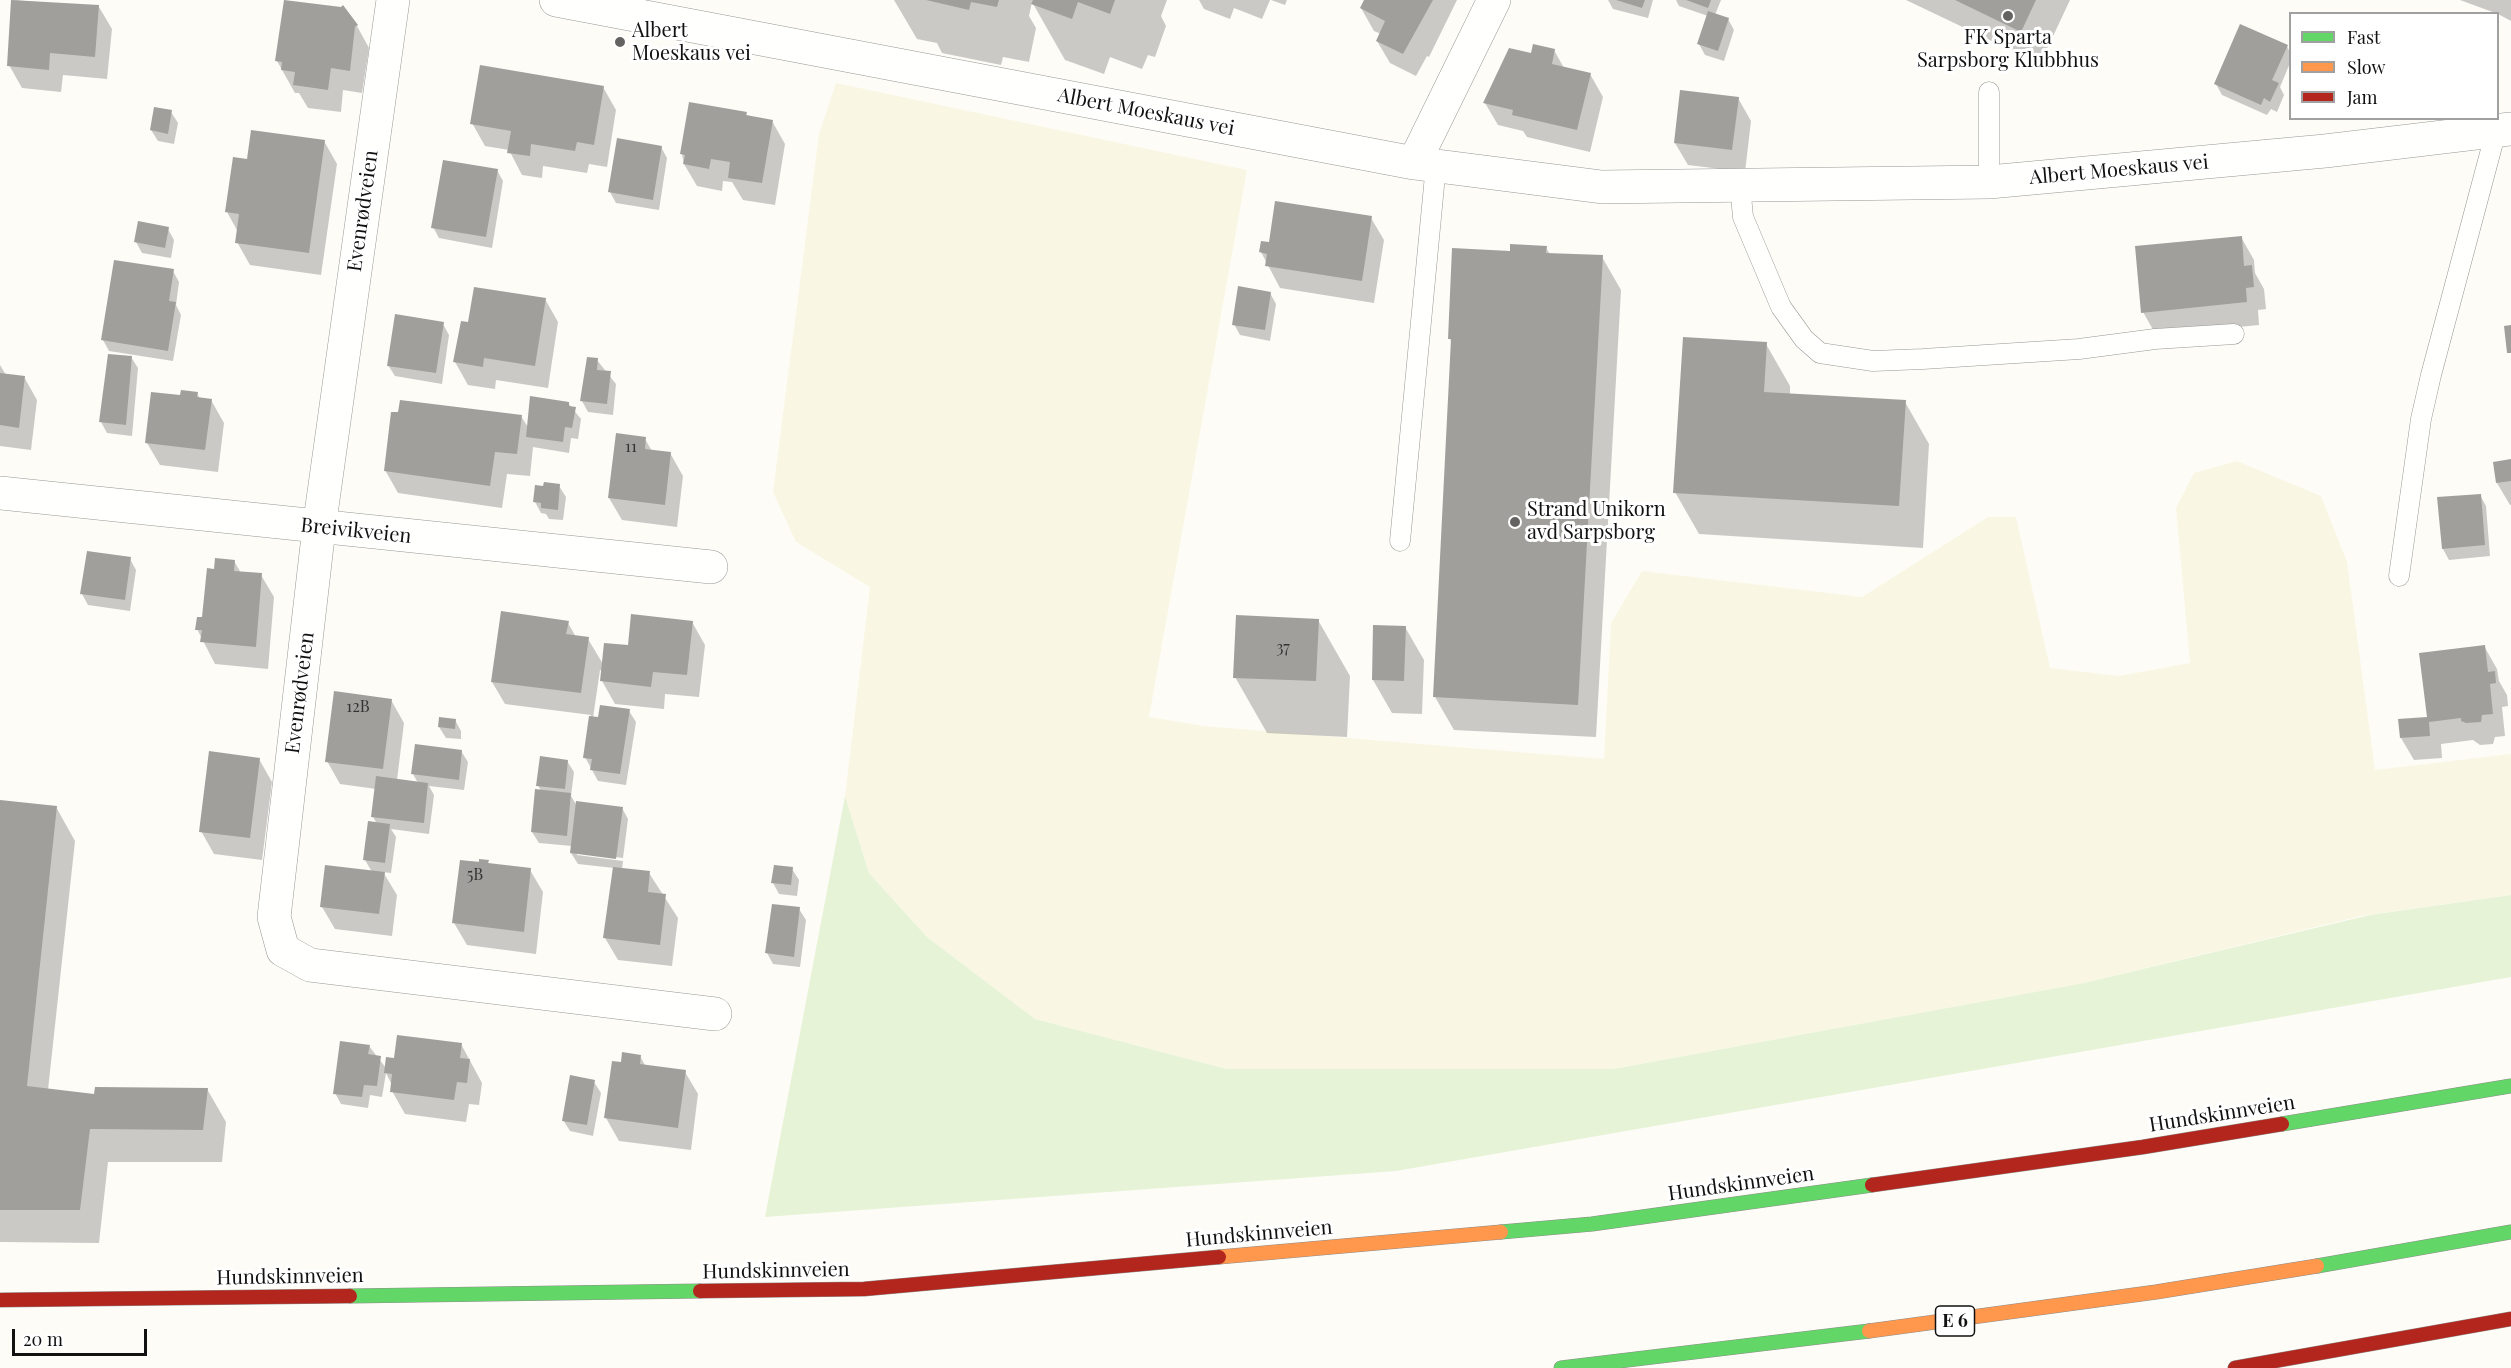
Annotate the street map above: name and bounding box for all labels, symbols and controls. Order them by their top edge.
marker: FK Sparta Sarpsborg Klubbhus [2001,9,2015,23]
legend [2289,12,2499,120]
place label: Albert Moeskaus vei [632,19,751,66]
text: Fast [2347,25,2380,49]
place label: FK Sparta Sarpsborg Klubbhus [1917,26,2099,73]
marker: Albert Moeskaus vei [613,35,627,49]
text: Slow [2347,55,2385,79]
street label: Albert Moeskaus vei [1056,83,1236,141]
text: Jam [2347,85,2377,109]
street label: Evenrødveien [343,149,383,273]
street label: Albert Moeskaus vei [2028,150,2210,190]
house number: 11 [625,437,637,457]
place label: Strand Unikorn avd Sarpsborg [1527,498,1666,545]
street label: Breivikveien [299,513,413,549]
marker: Strand Unikorn avd Sarpsborg [1508,515,1522,529]
street label: Evenrødveien [281,631,319,755]
house number: 37 [1276,638,1290,658]
house number: 12B [346,697,370,717]
house number: 5B [467,865,483,885]
street label: Hundskinnveien [2147,1091,2297,1137]
street label: Hundskinnveien [1666,1162,1816,1206]
street label: Hundskinnveien [1185,1216,1333,1252]
street label: Hundskinnveien [702,1258,850,1284]
street label: Hundskinnveien [216,1264,364,1290]
road number: E 6 [1936,1306,1974,1336]
scale bar [15,1317,150,1355]
text: 20 m [23,1327,63,1351]

